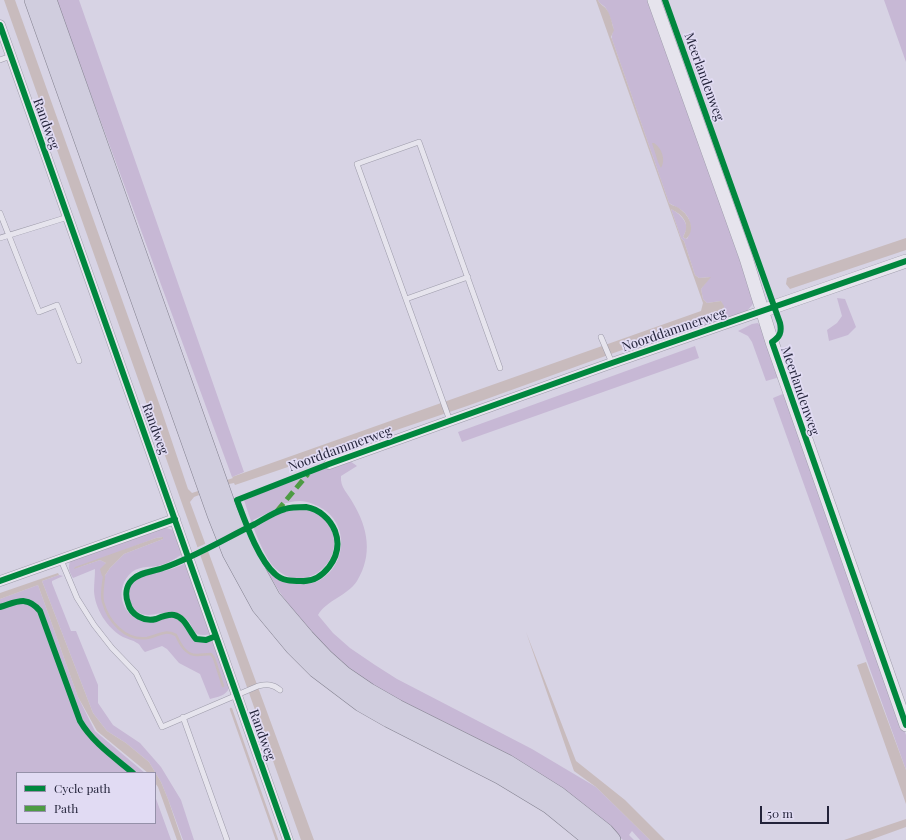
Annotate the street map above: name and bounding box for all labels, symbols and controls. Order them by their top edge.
street label: Meerlandenweg [681,31,727,123]
street label: Randweg [30,96,62,152]
street label: Noorddammerweg [620,305,728,355]
street label: Meerlandenweg [778,345,822,437]
street label: Randweg [139,401,171,457]
street label: Noorddammerweg [286,423,394,475]
street label: Randweg [246,707,278,763]
legend [16,772,156,824]
text: Cycle path [54,780,111,796]
scale bar [762,798,831,824]
text: Path [54,800,78,816]
text: 50 m [767,805,793,821]

